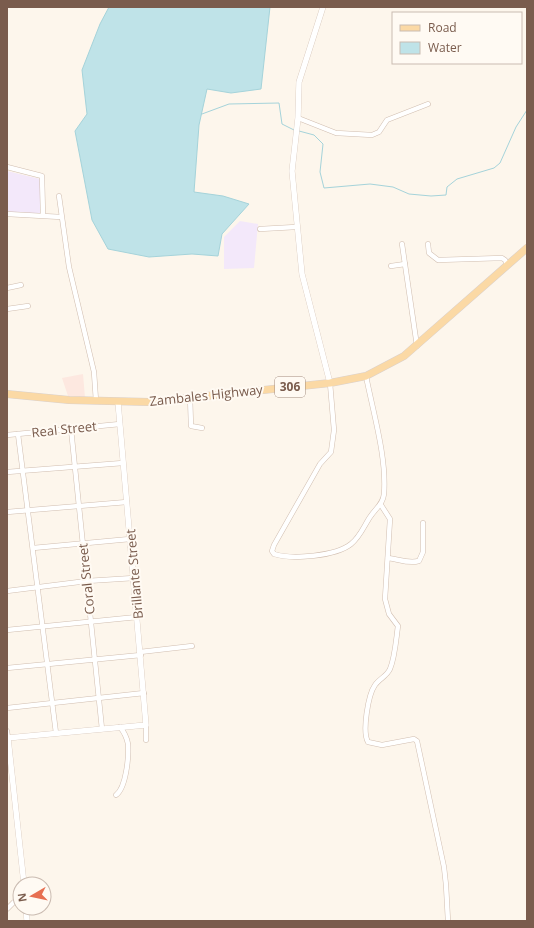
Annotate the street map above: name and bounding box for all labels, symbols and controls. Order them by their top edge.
legend [392,12,522,64]
text: Road [428,19,457,36]
text: Water [428,39,462,56]
road number: 306 [275,377,305,397]
street label: Zambales Highway [148,380,264,410]
street label: Real Street [30,417,98,441]
street label: Brillante Street [121,528,147,620]
street label: Coral Street [73,542,99,616]
north arrow [12,876,52,916]
text: N [14,892,30,903]

